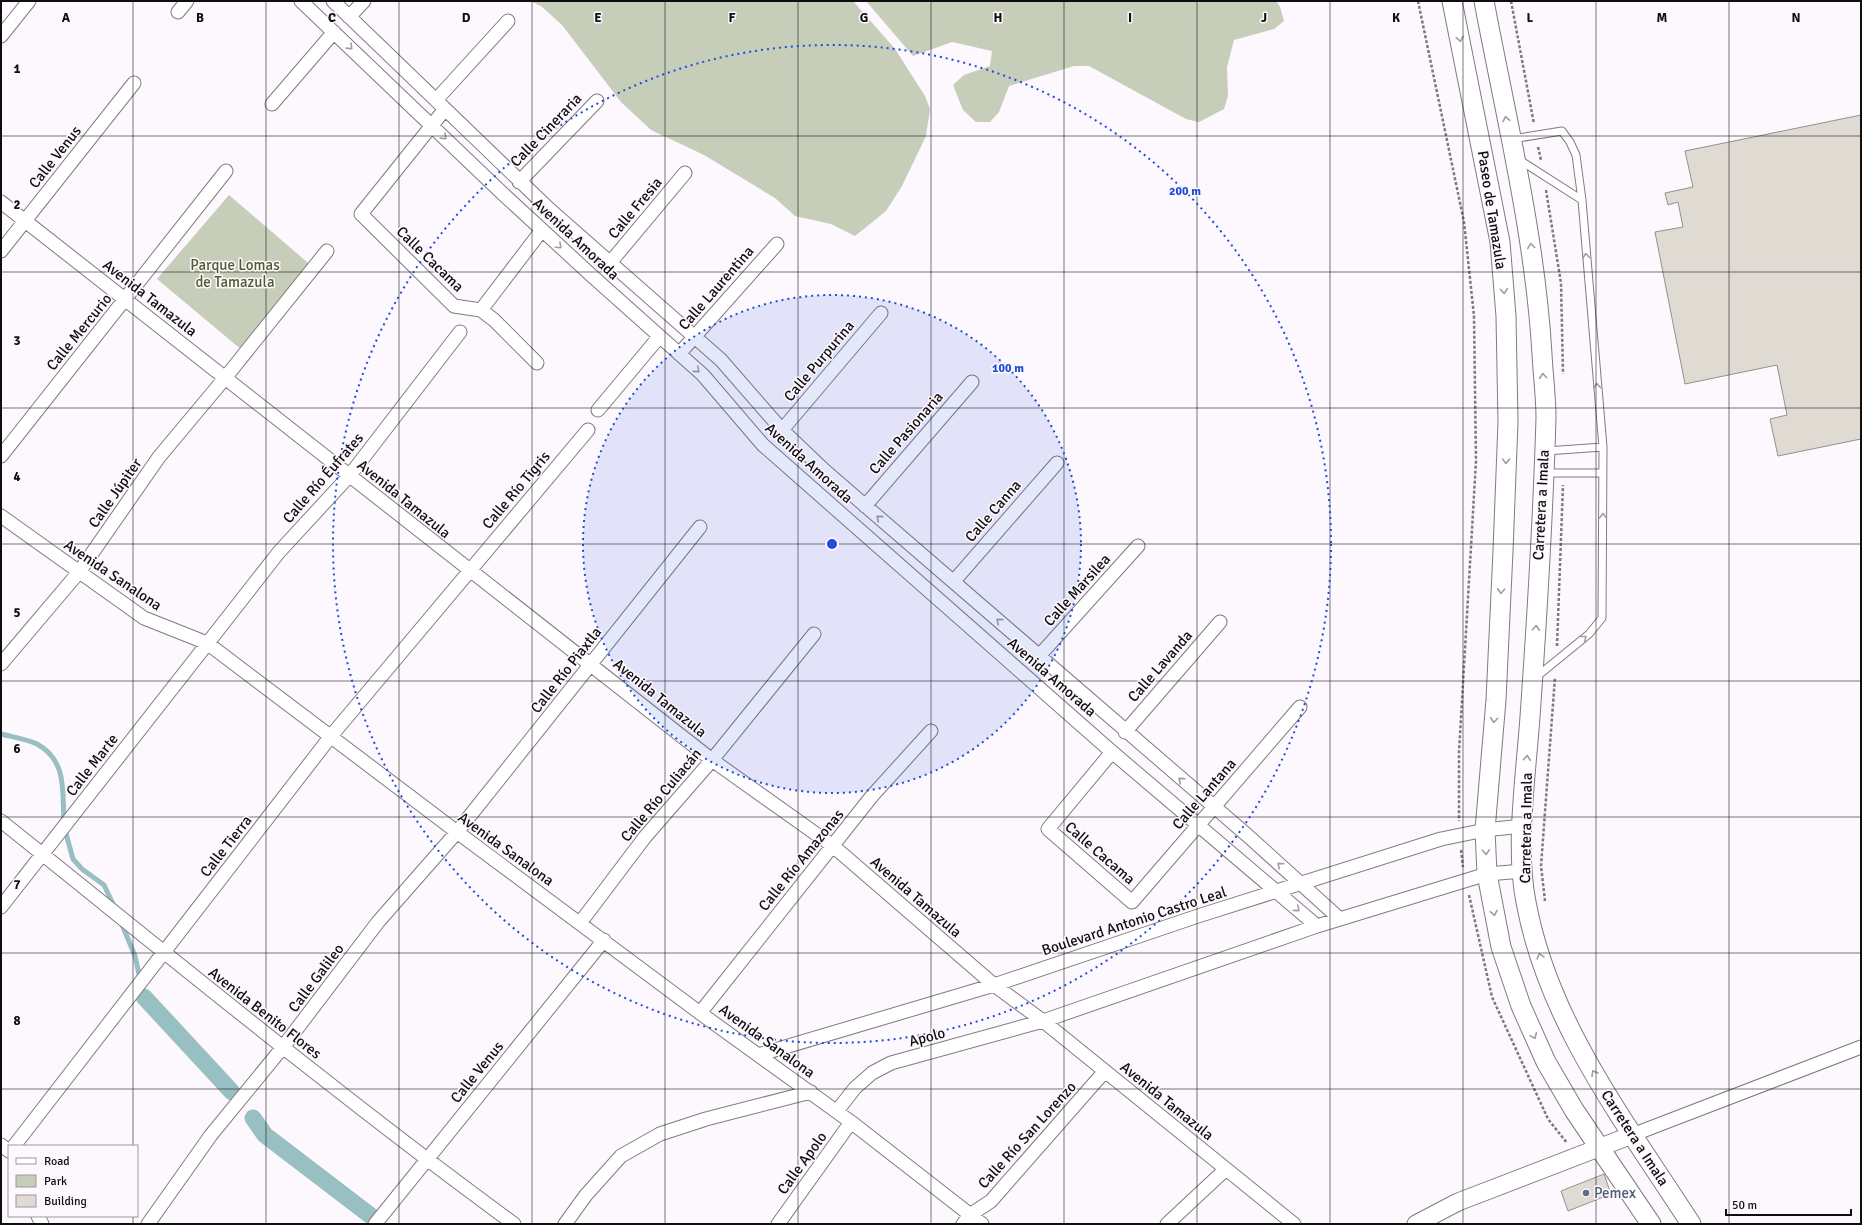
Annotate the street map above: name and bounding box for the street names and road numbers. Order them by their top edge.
street label: Calle Cineraria [506,90,586,170]
street label: Calle Venus [25,122,85,192]
street label: Paseo de Tamazula [1474,149,1510,271]
street label: Calle Fresia [604,174,666,242]
street label: Avenida Amorada [529,194,623,284]
street label: Calle Cacama [393,222,467,296]
street label: Calle Laurentina [675,242,757,334]
street label: Avenida Tamazula [99,256,201,340]
street label: Calle Mercurio [43,290,116,374]
street label: Calle Purpurina [780,317,858,405]
street label: Calle Pasionaria [865,388,947,478]
street label: Avenida Amorada [762,419,856,507]
street label: Calle Río Éufrates [278,428,367,527]
street label: Calle Río Tigris [478,447,554,532]
street label: Carretera a Imala [1529,449,1553,561]
street label: Calle Júpiter [84,454,146,531]
street label: Avenida Tamazula [354,456,454,542]
street label: Calle Canna [961,476,1025,546]
street label: Avenida Sanalona [61,536,165,614]
street label: Calle Marsilea [1040,550,1114,630]
street label: Calle Río Piaxtla [527,623,605,717]
street label: Calle Lavanda [1124,626,1196,706]
street label: Avenida Amorada [1004,634,1100,720]
street label: Avenida Tamazula [610,655,710,741]
street label: Calle Marte [62,730,122,800]
street label: Calle Río Culiacán [617,745,705,845]
street label: Calle Lantana [1168,755,1240,833]
street label: Carretera a Imala [1516,773,1536,883]
street label: Calle Río Amazonas [755,805,848,914]
street label: Avenida Sanalona [455,808,557,890]
street label: Calle Tierra [196,812,256,880]
street label: Calle Cacama [1061,818,1139,888]
street label: Avenida Tamazula [867,853,965,941]
street label: Boulevard Antonio Castro Leal [1039,883,1229,959]
street label: Calle Galileo [284,940,348,1016]
street label: Avenida Benito Flores [205,963,325,1063]
street label: Avenida Sanalona [716,1000,818,1082]
street label: Apolo [907,1023,947,1050]
street label: Calle Venus [447,1037,508,1106]
street label: Avenida Tamazula [1117,1058,1217,1144]
street label: Calle Río San Lorenzo [974,1078,1080,1192]
street label: Carretera a Imala [1597,1087,1673,1189]
street label: Calle Apolo [773,1128,831,1198]

